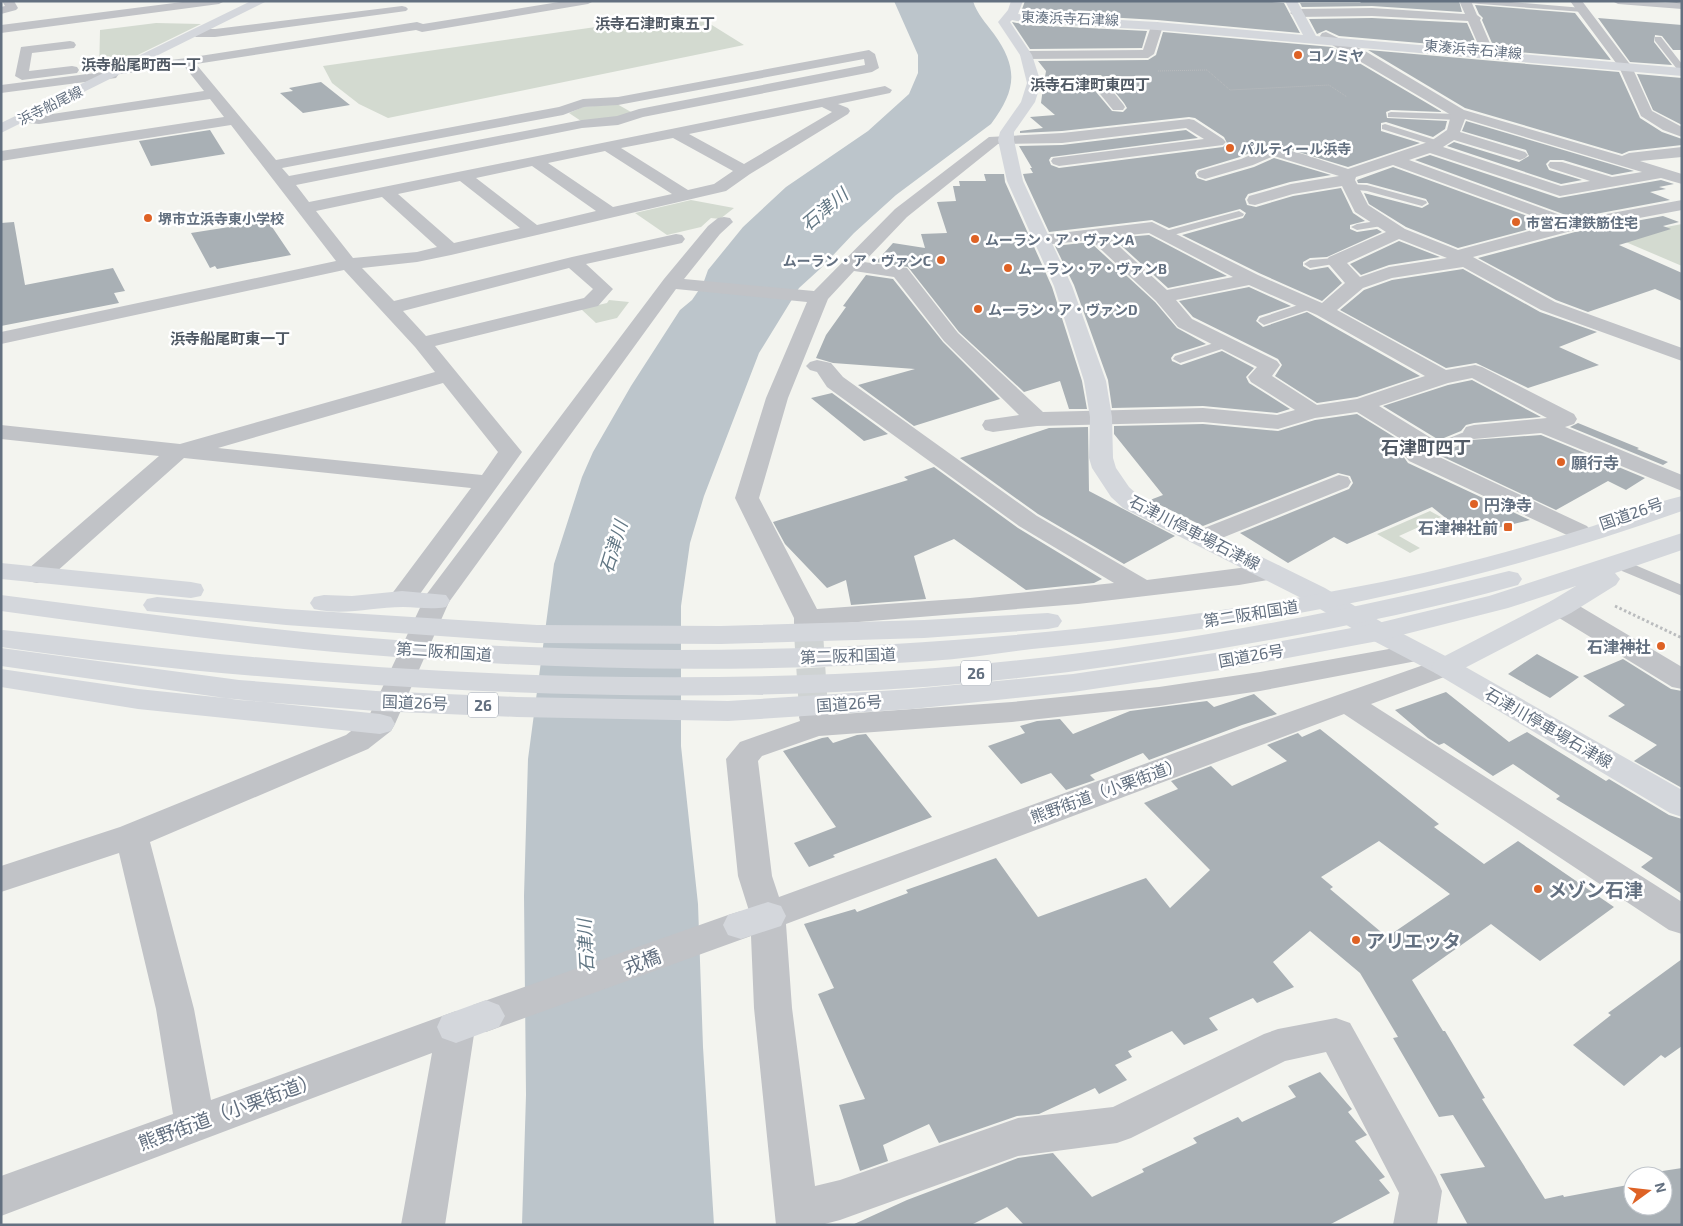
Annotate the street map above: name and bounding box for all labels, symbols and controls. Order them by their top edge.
street label: 東湊浜寺石津線 [1021,8,1119,28]
district label: 浜寺石津町東五丁 [595,14,715,32]
street label: 東湊浜寺石津線 [1423,36,1523,62]
place label: コノミヤ [1308,47,1364,64]
marker: コノミヤ [1292,49,1304,61]
district label: 浜寺船尾町西一丁 [81,55,201,73]
district label: 浜寺石津町東四丁 [1030,75,1150,93]
street label: 浜寺船尾線 [15,82,85,128]
place label: パルティール浜寺 [1240,140,1351,157]
marker: パルティール浜寺 [1224,142,1236,154]
water label: 石津川 [796,182,853,235]
place label: 堺市立浜寺東小学校 [158,210,284,227]
marker: 堺市立浜寺東小学校 [142,212,154,224]
place label: 市営石津鉄筋住宅 [1526,214,1638,231]
marker: 市営石津鉄筋住宅 [1510,216,1522,228]
place label: ムーラン・ア・ヴァンA [985,231,1135,248]
marker: ムーラン・ア・ヴァンA [969,233,981,245]
place label: ムーラン・ア・ヴァンC [783,252,931,269]
marker: ムーラン・ア・ヴァンC [935,254,947,266]
place label: ムーラン・ア・ヴァンB [1018,260,1167,277]
marker: ムーラン・ア・ヴァンB [1002,262,1014,274]
place label: ムーラン・ア・ヴァンD [988,301,1138,318]
marker: ムーラン・ア・ヴァンD [972,303,984,315]
district label: 浜寺船尾町東一丁 [170,329,290,347]
district label: 石津町四丁 [1381,436,1471,458]
place label: 願行寺 [1571,453,1619,472]
marker: 願行寺 [1555,456,1567,468]
street label: 石津川停車場石津線 [1127,491,1263,573]
street label: 国道26号 [1597,493,1665,533]
place label: 円浄寺 [1484,495,1532,514]
marker: 円浄寺 [1468,498,1480,510]
water label: 石津川 [595,516,632,576]
place label: 石津神社前 [1418,518,1498,537]
marker: 石津神社前 [1502,521,1514,533]
street label: 第二阪和国道 [1202,596,1300,630]
place label: 石津神社 [1587,637,1651,656]
street label: 第二阪和国道 [395,638,493,664]
street label: 国道26号 [1217,640,1285,670]
marker: 石津神社 [1655,640,1667,652]
street label: 第二阪和国道 [800,644,896,666]
road number: 26 [961,660,991,686]
street label: 石津川停車場石津線 [1482,683,1616,771]
street label: 国道26号 [382,691,448,713]
street label: 国道26号 [815,691,883,715]
road number: 26 [468,692,498,718]
street label: 熊野街道（小栗街道） [1028,754,1184,826]
place label: メゾン石津 [1548,878,1643,901]
marker: メゾン石津 [1532,883,1544,895]
water label: 石津川 [572,916,597,974]
place label: アリエッタ [1366,929,1461,952]
marker: アリエッタ [1350,934,1362,946]
street label: 戎橋 [620,944,664,978]
street label: 熊野街道（小栗街道） [135,1068,321,1154]
north arrow [1623,1166,1673,1216]
text: N [1652,1180,1671,1195]

